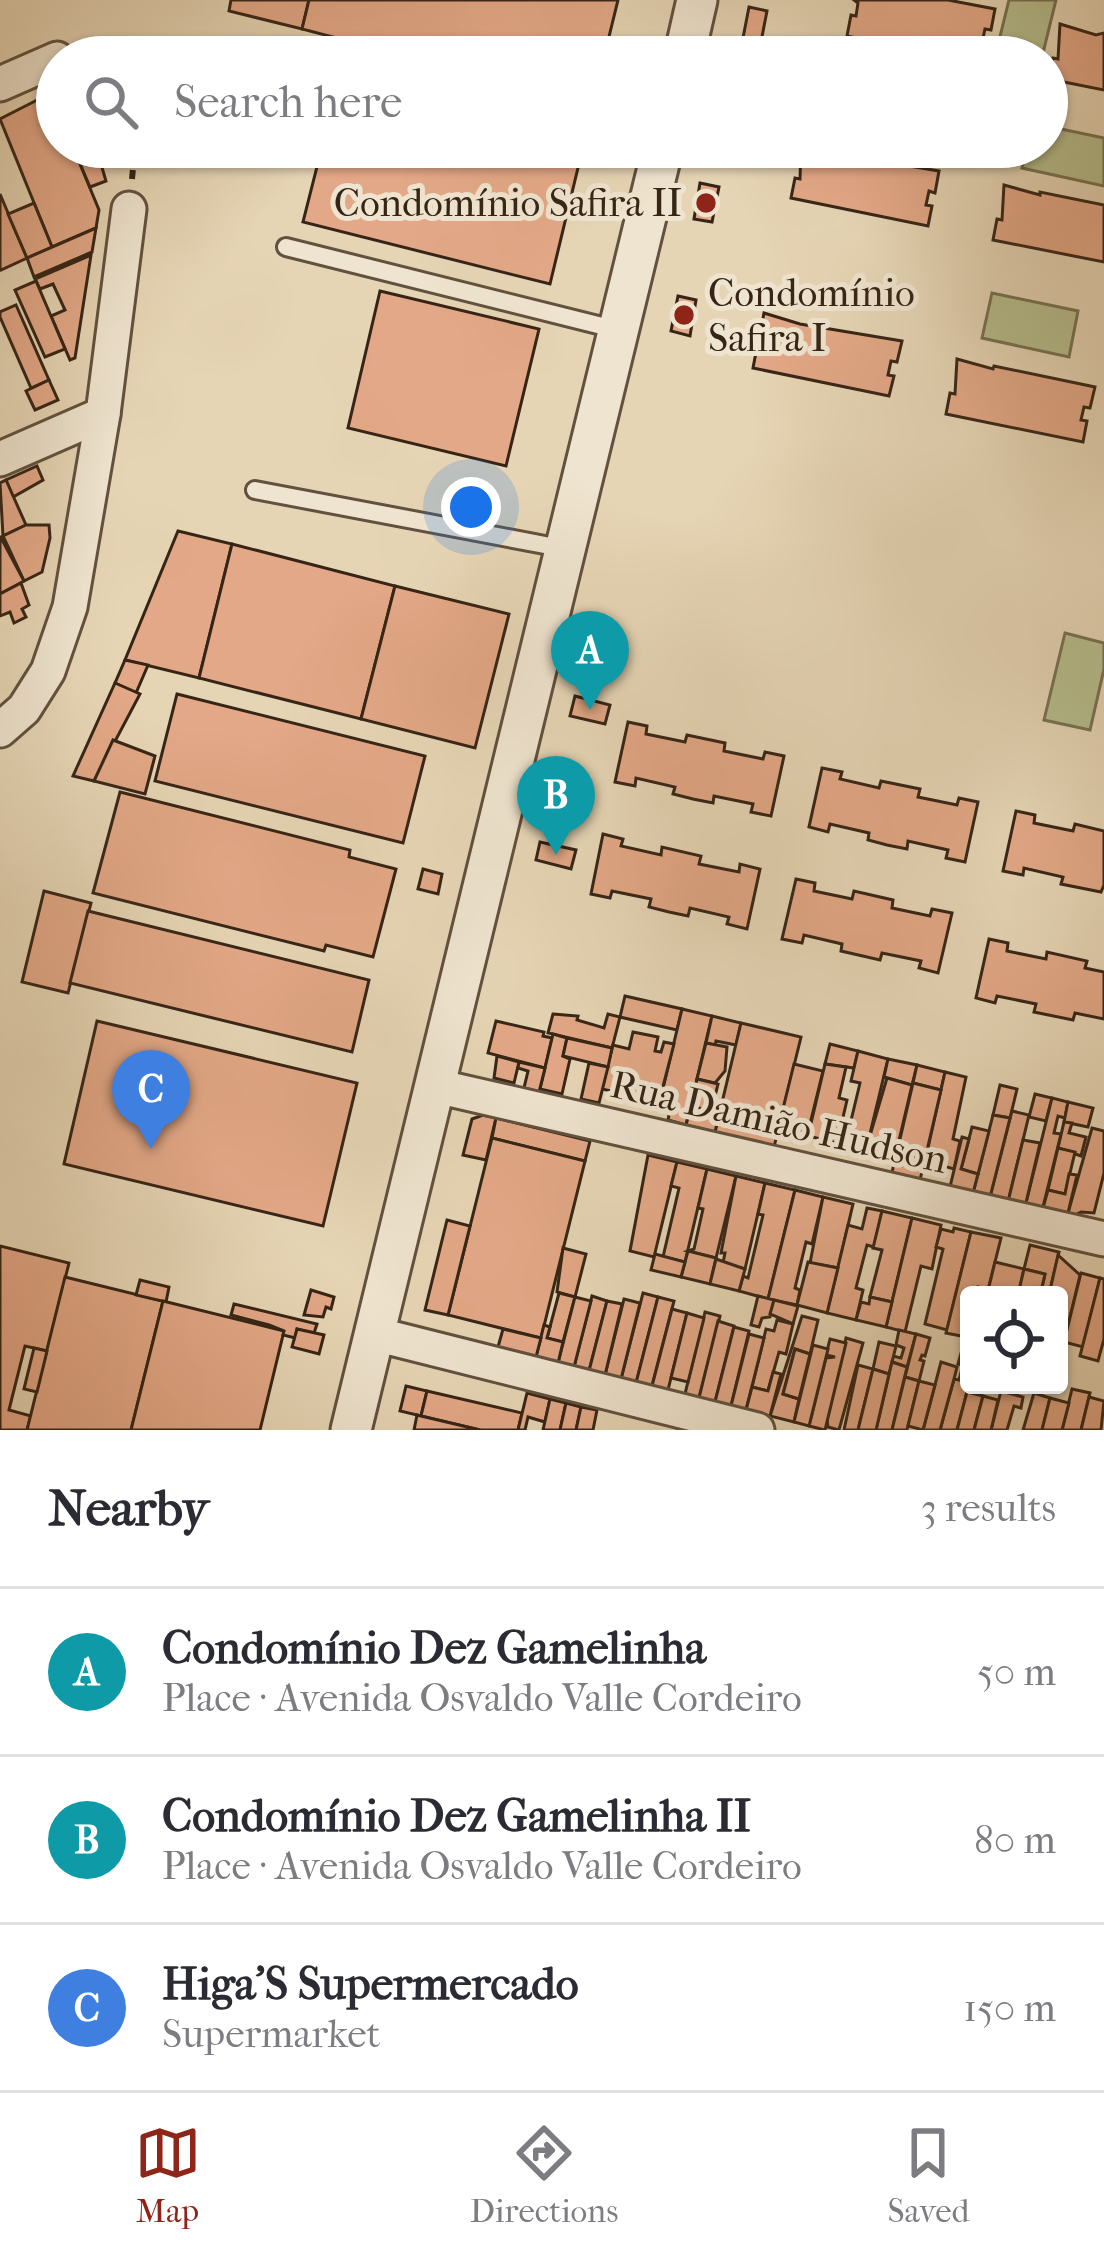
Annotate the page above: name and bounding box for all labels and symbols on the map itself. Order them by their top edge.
place label: Condomínio Safira II [334,180,682,226]
marker: Condomínio Safira II [693,190,719,216]
place label: Condomínio Safira I [708,270,915,361]
marker: Condomínio Safira I [671,302,697,328]
your location [441,477,501,537]
pin: A [551,611,629,710]
pin: B [517,756,595,855]
pin: C [112,1050,190,1149]
street label: Rua Damião Hudson [606,1061,952,1183]

